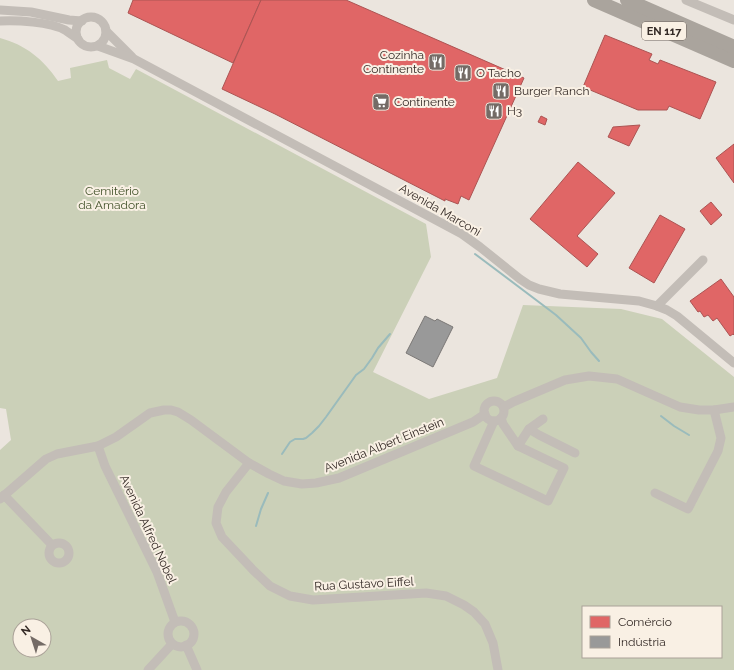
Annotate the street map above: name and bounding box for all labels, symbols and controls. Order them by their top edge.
road number: EN 117 [642,22,686,40]
place label: Cozinha Continente [363,48,424,76]
restaurant icon: Cozinha Continente [427,52,447,72]
restaurant icon: O Tacho [453,63,473,83]
place label: O Tacho [476,66,521,80]
restaurant icon: Burger Ranch [491,81,511,101]
place label: Burger Ranch [514,84,589,98]
supermarket icon: Continente [371,92,391,112]
place label: Continente [394,95,455,109]
restaurant icon: H3 [484,101,504,121]
place label: H3 [507,104,522,118]
street label: Avenida Marconi [397,181,483,239]
park label: Cemitério da Amadora [78,184,146,212]
street label: Avenida Albert Einstein [322,415,446,475]
street label: Avenida Alfred Nobel [117,472,180,586]
street label: Rua Gustavo Eiffel [314,574,415,594]
legend [582,606,722,658]
text: Comércio [618,615,672,629]
north arrow [12,618,52,658]
text: N [19,623,33,638]
text: Indústria [618,635,666,649]

